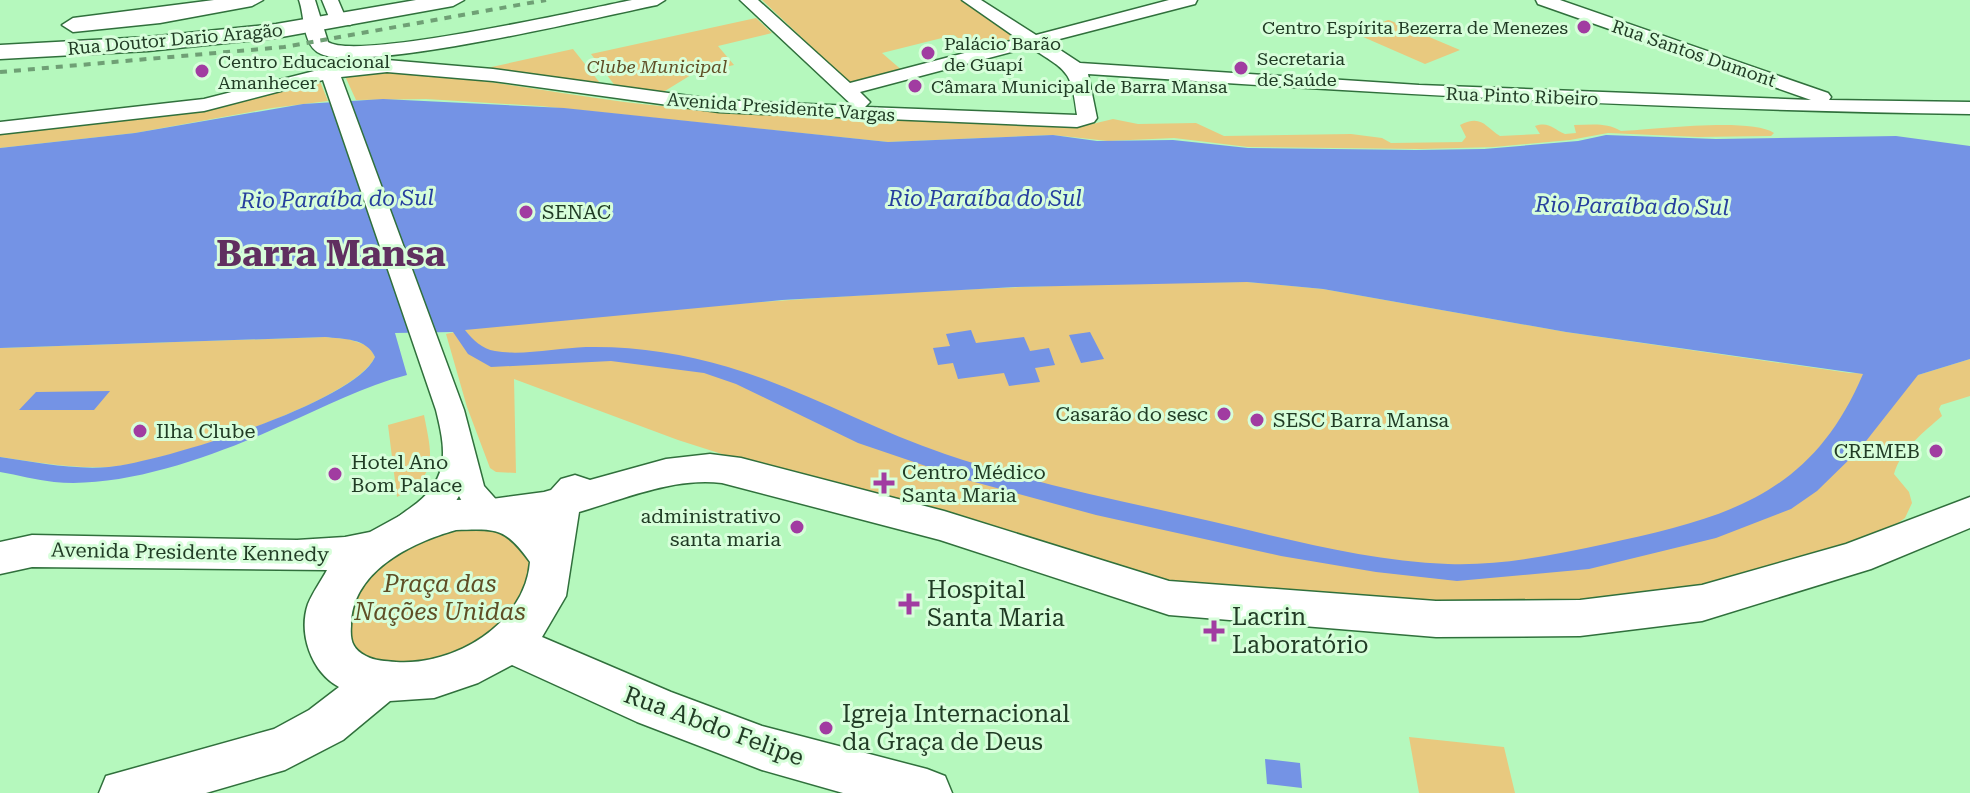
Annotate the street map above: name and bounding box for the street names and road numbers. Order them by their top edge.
street label: Rua Santos Dumont [1609,15,1779,91]
street label: Rua Doutor Dario Aragão [66,19,284,59]
street label: Rua Pinto Ribeiro [1445,83,1599,109]
street label: Avenida Presidente Vargas [666,89,896,125]
street label: Avenida Presidente Kennedy [51,538,329,566]
street label: Rua Abdo Felipe [620,680,808,772]

